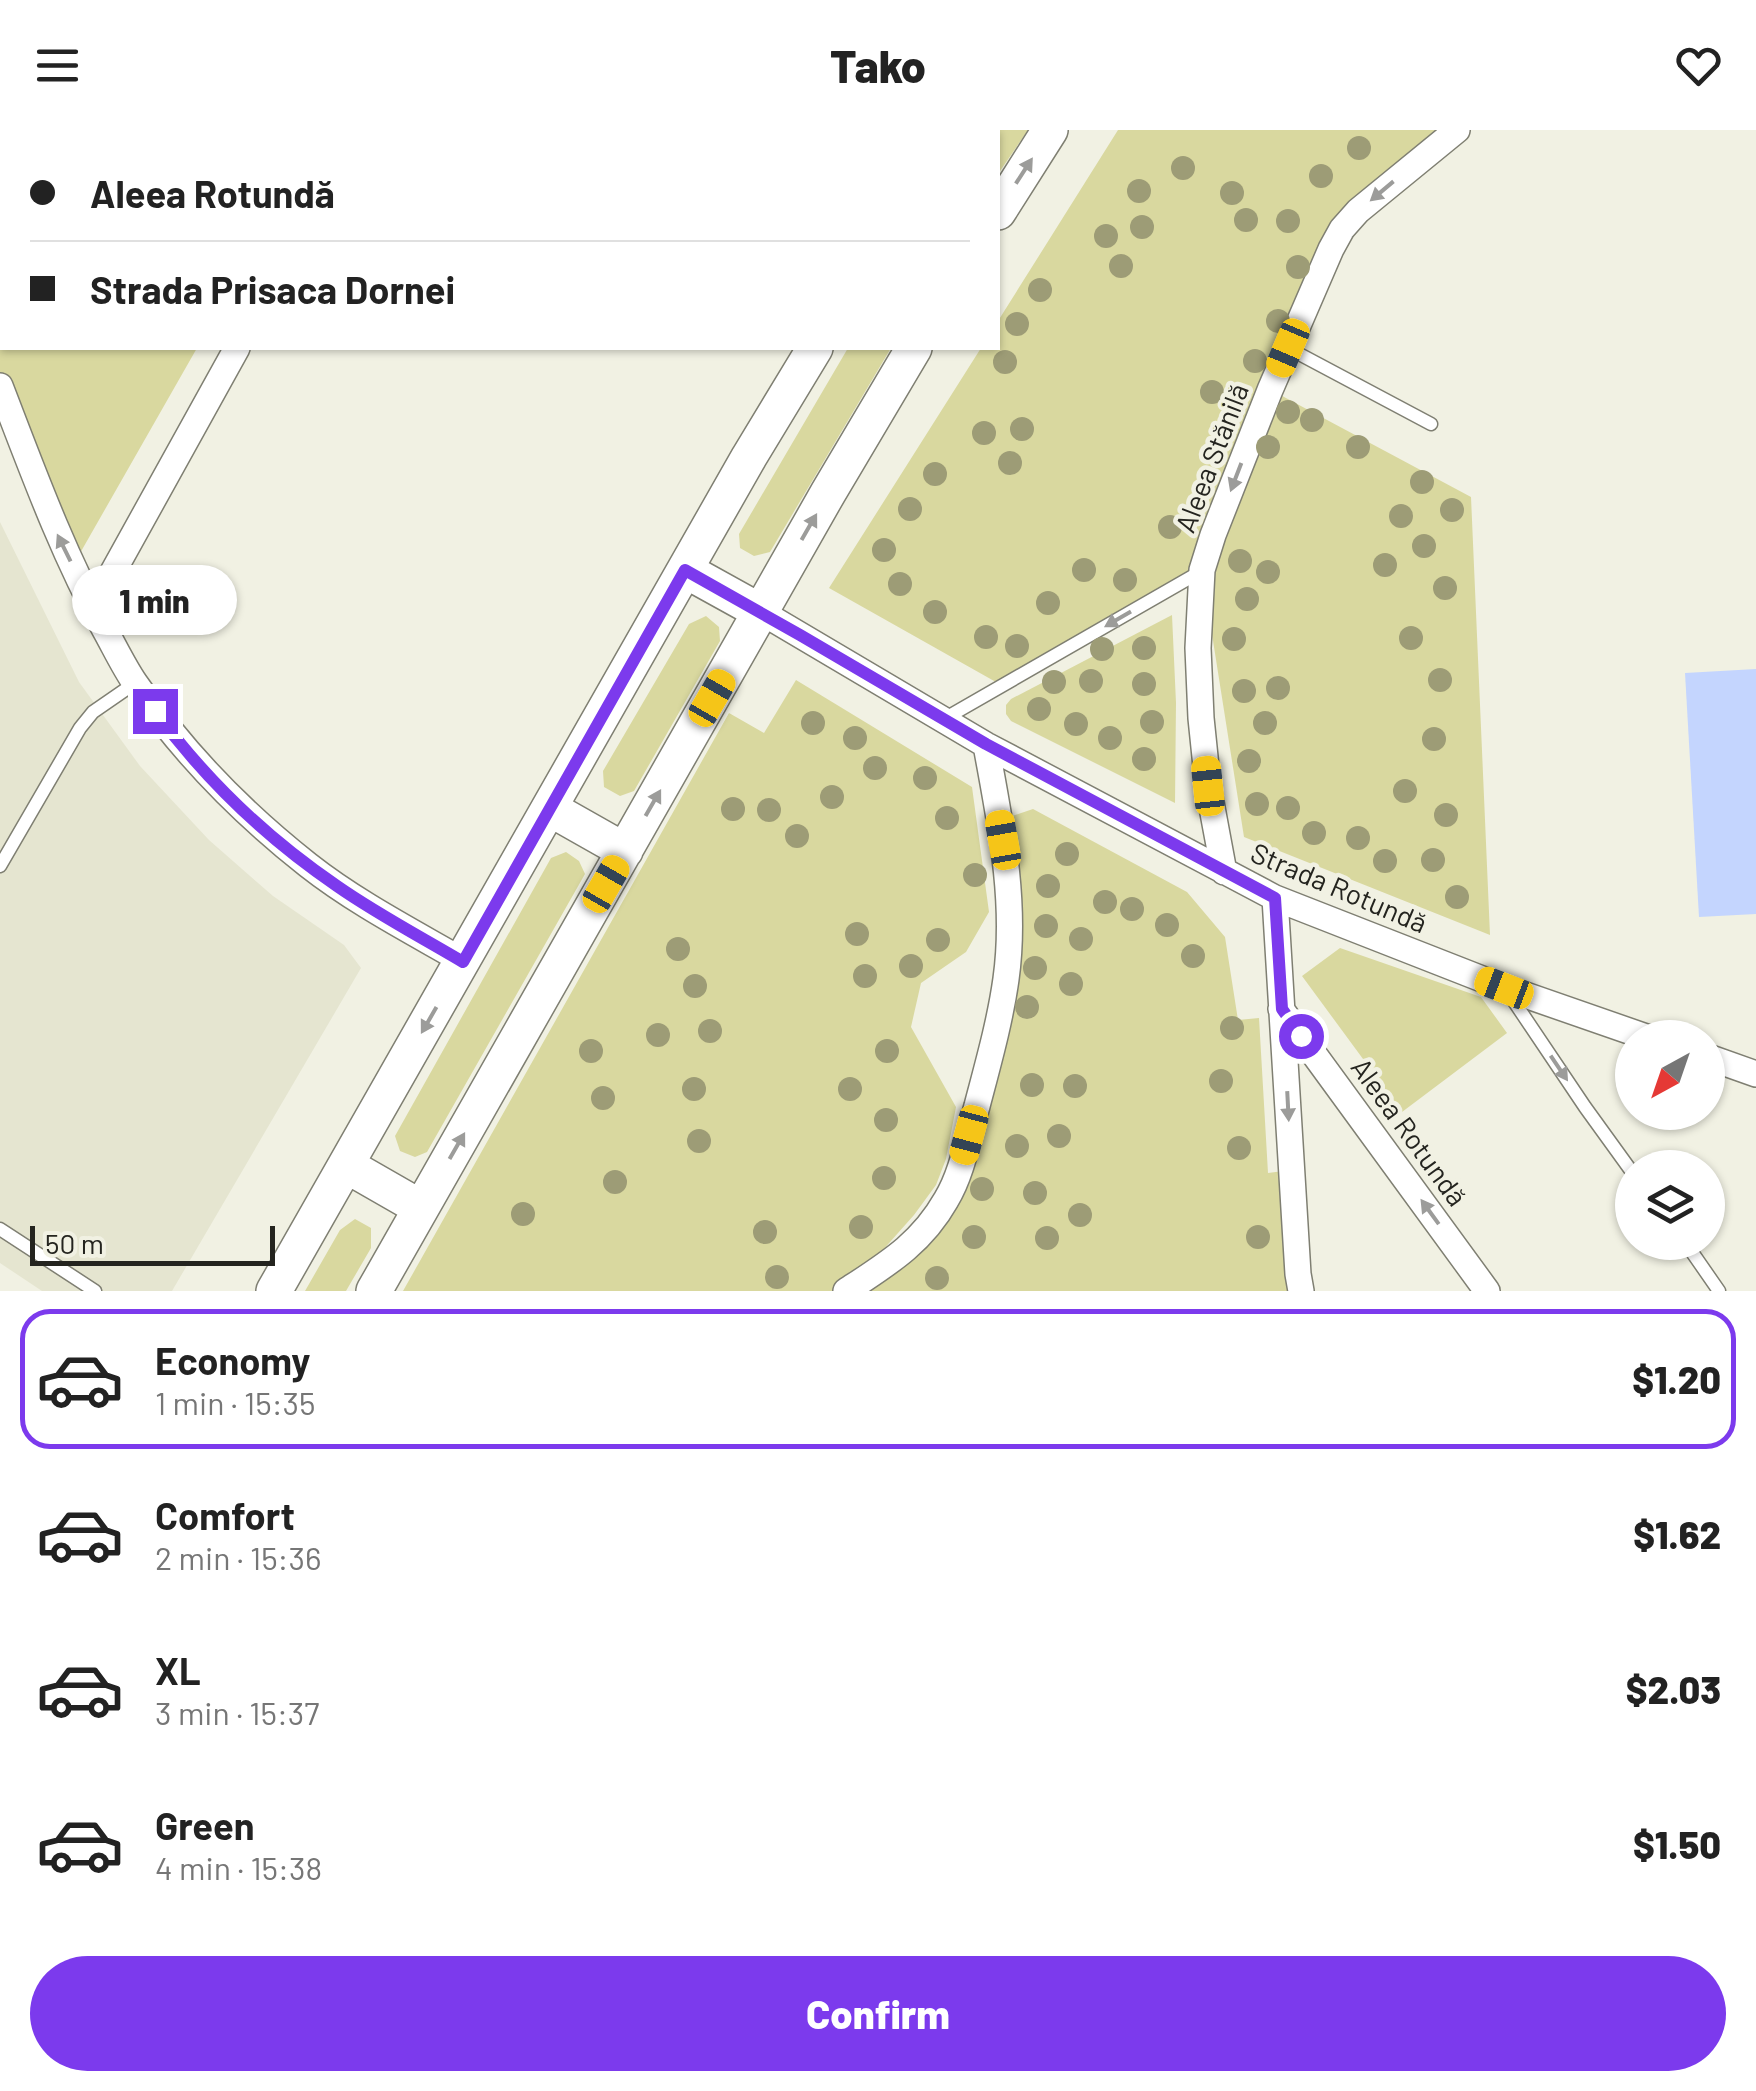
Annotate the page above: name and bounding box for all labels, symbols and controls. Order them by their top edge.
icon: menu [30,38,85,93]
text: Tako [830,38,926,92]
icon: heart [1671,38,1726,93]
one-way arrow [1014,157,1032,185]
text: Aleea Rotundă [90,170,335,216]
one-way arrow [1369,180,1394,202]
text: Strada Prisaca Dornei [90,266,455,312]
car [1262,315,1314,381]
street label: Aleea Stănilă [1167,378,1255,537]
one-way arrow [1227,463,1243,493]
one-way arrow [799,513,817,541]
one-way arrow [56,533,73,562]
callout: 1 min [72,566,238,636]
text: 1 min [119,581,190,619]
one-way arrow [1103,610,1132,627]
car [684,665,740,731]
route end [133,689,178,734]
car [1190,755,1226,817]
one-way arrow [643,789,661,817]
car [983,808,1023,872]
street label: Strada Rotundă [1246,835,1433,939]
car [578,851,634,917]
car [1471,963,1537,1013]
one-way arrow [421,1006,438,1034]
route start [1279,1014,1324,1059]
north arrow [1615,1020,1725,1130]
map controls [1615,1020,1725,1260]
street label: Aleea Rotundă [1345,1051,1475,1212]
one-way arrow [1549,1055,1568,1082]
one-way arrow [1280,1091,1296,1123]
car [947,1102,991,1168]
one-way arrow [448,1131,465,1160]
button: layers [1615,1150,1725,1260]
one-way arrow [1421,1199,1440,1225]
scale bar [30,1221,275,1266]
text: 50 m [45,1226,104,1260]
icon: car [35,1334,125,1424]
text: Economy [155,1337,310,1383]
text: $1.20 [1632,1356,1721,1402]
text: 1 min · 15:35 [155,1383,315,1421]
icon: car [35,1489,125,1579]
text: Comfort [155,1492,295,1538]
text: $1.62 [1633,1511,1721,1557]
text: 2 min · 15:36 [155,1538,321,1576]
icon: car [35,1644,125,1734]
text: XL [155,1647,201,1693]
text: $2.03 [1626,1666,1721,1712]
text: 3 min · 15:37 [155,1693,319,1731]
icon: car [35,1799,125,1889]
text: Green [155,1802,255,1848]
text: $1.50 [1633,1821,1721,1867]
text: 4 min · 15:38 [155,1848,322,1886]
button: Confirm [30,1956,1726,2071]

